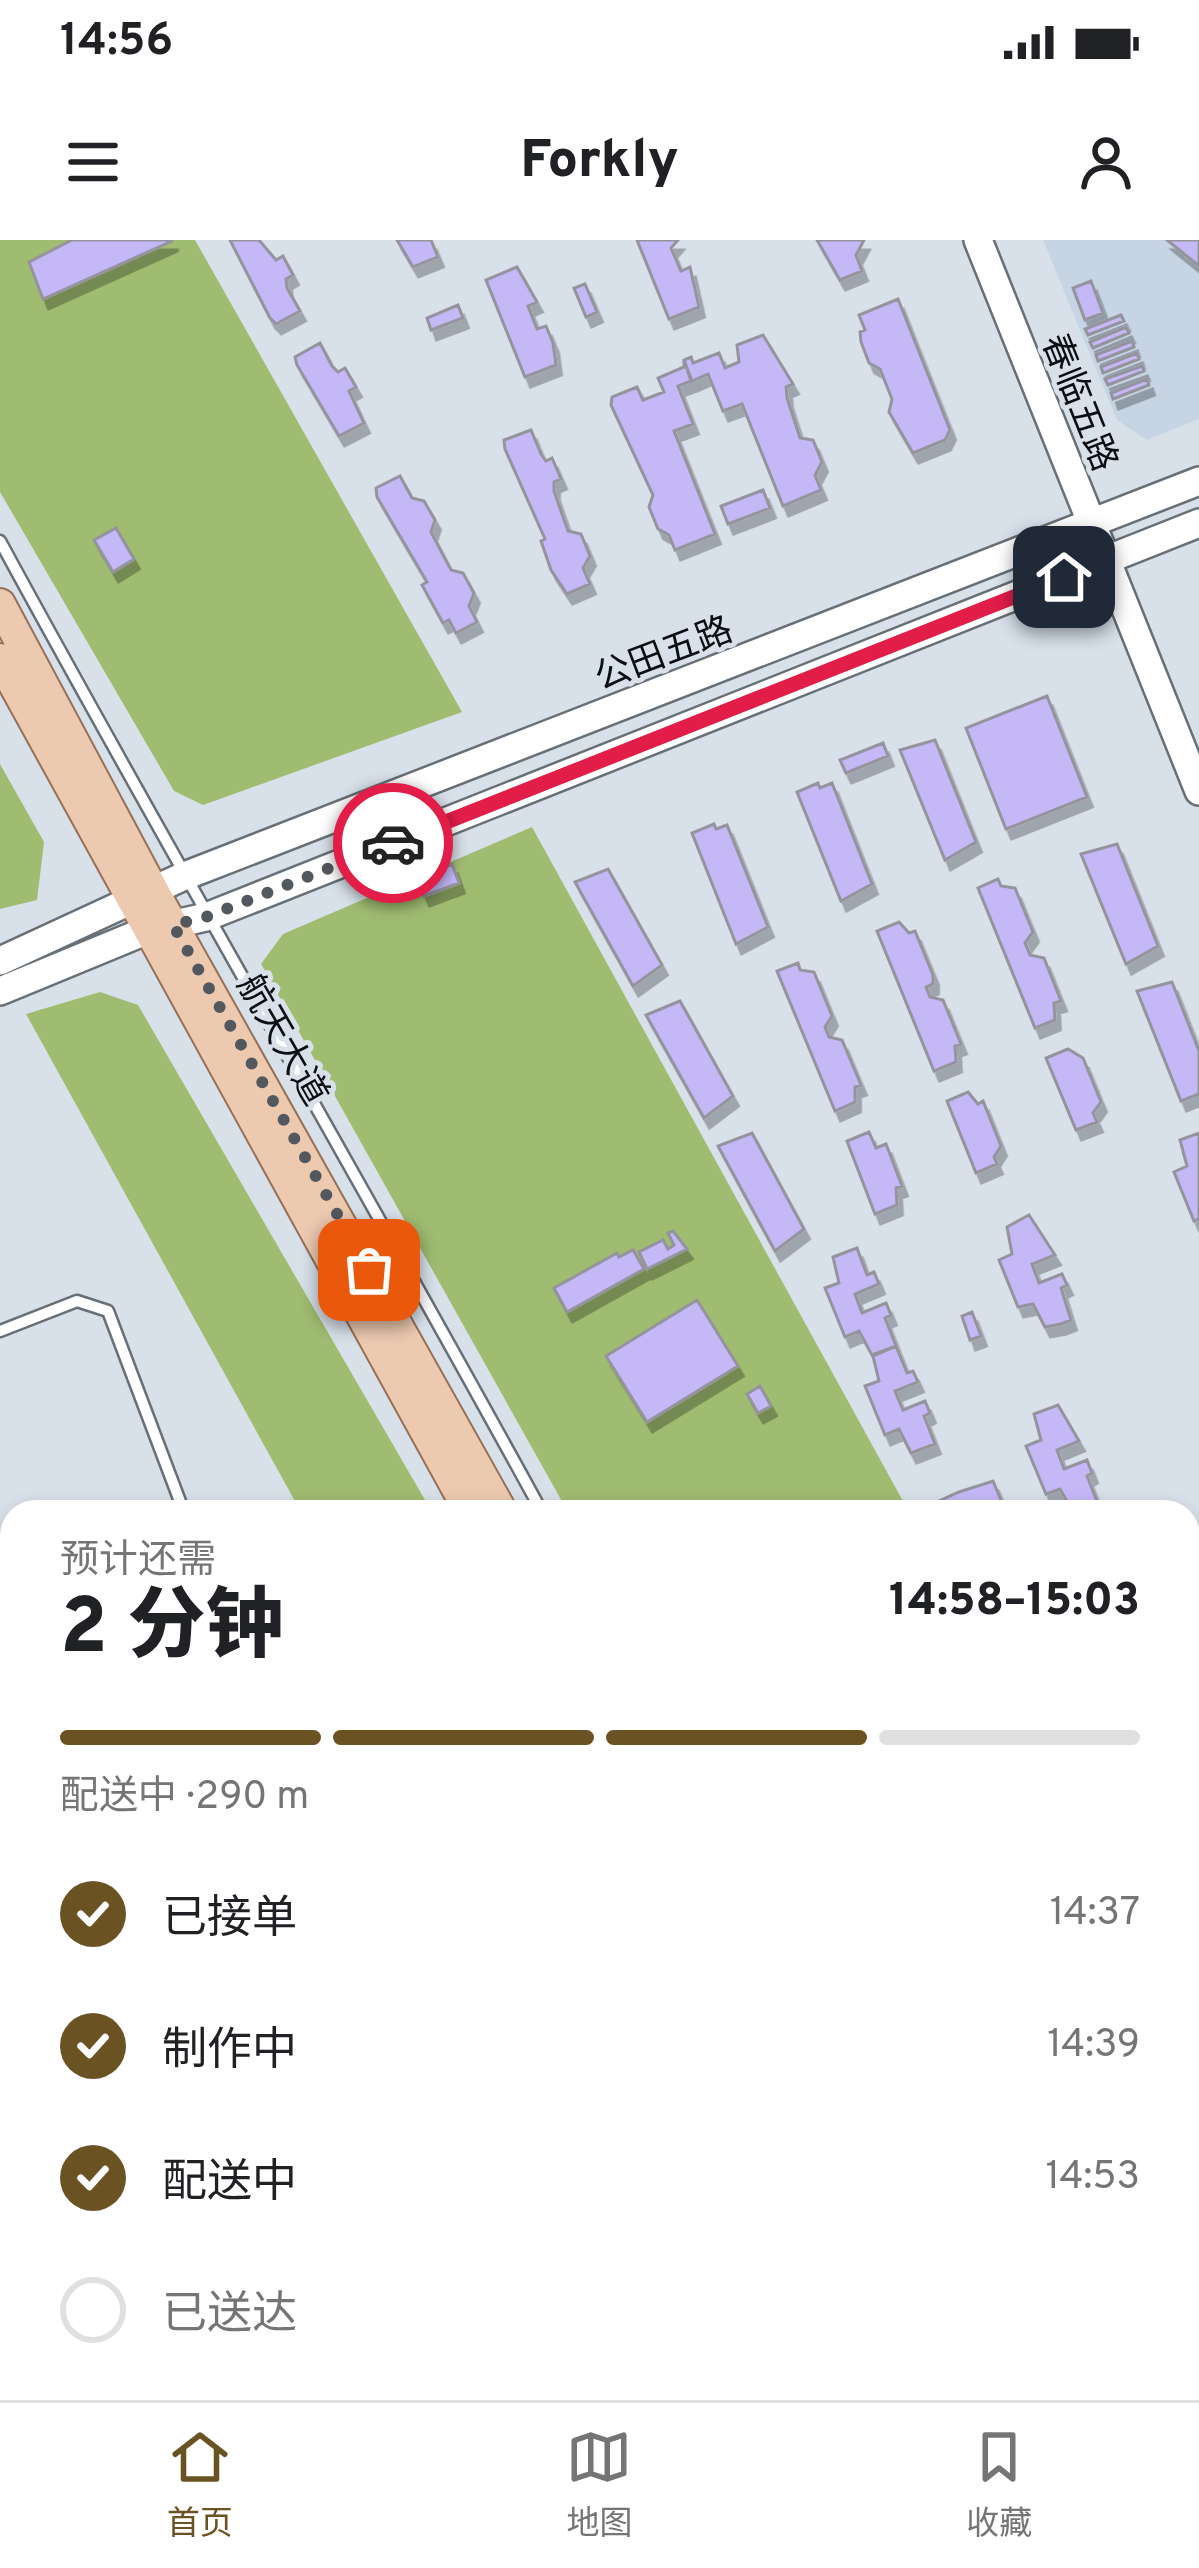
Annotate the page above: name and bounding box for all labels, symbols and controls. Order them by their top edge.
text: 14:56 [60,14,173,71]
text: Forkly [520,128,679,197]
icon: menu [60,129,126,195]
icon: person [1073,129,1139,195]
street label: 春临五路 [1029,328,1126,479]
pin [1013,526,1115,628]
icon: home [1031,544,1097,610]
street label: 公田五路 [589,608,740,703]
courier [333,783,453,903]
icon: car [360,810,426,876]
street label: 航天大道 [225,967,336,1115]
pin [318,1219,420,1321]
icon: bag [336,1237,402,1303]
text: 预计还需 [60,1538,216,1587]
text: 14:58–15:03 [889,1574,1140,1631]
text: 2 分钟 [60,1582,284,1681]
text: 配送中 · 290 m [60,1774,309,1823]
icon: check [60,1881,126,1947]
text: 14:37 [1050,1890,1140,1939]
text: 已接单 [162,1892,297,1949]
icon: check [60,2013,126,2079]
text: 14:39 [1047,2022,1140,2071]
text: 制作中 [162,2024,297,2081]
icon: check [60,2145,126,2211]
text: 14:53 [1046,2154,1140,2203]
text: 配送中 [162,2156,297,2213]
text: 已送达 [162,2288,297,2345]
tab: 首页 [167,2424,233,2547]
tab: 地图 [566,2424,632,2547]
tab: 收藏 [966,2424,1032,2547]

